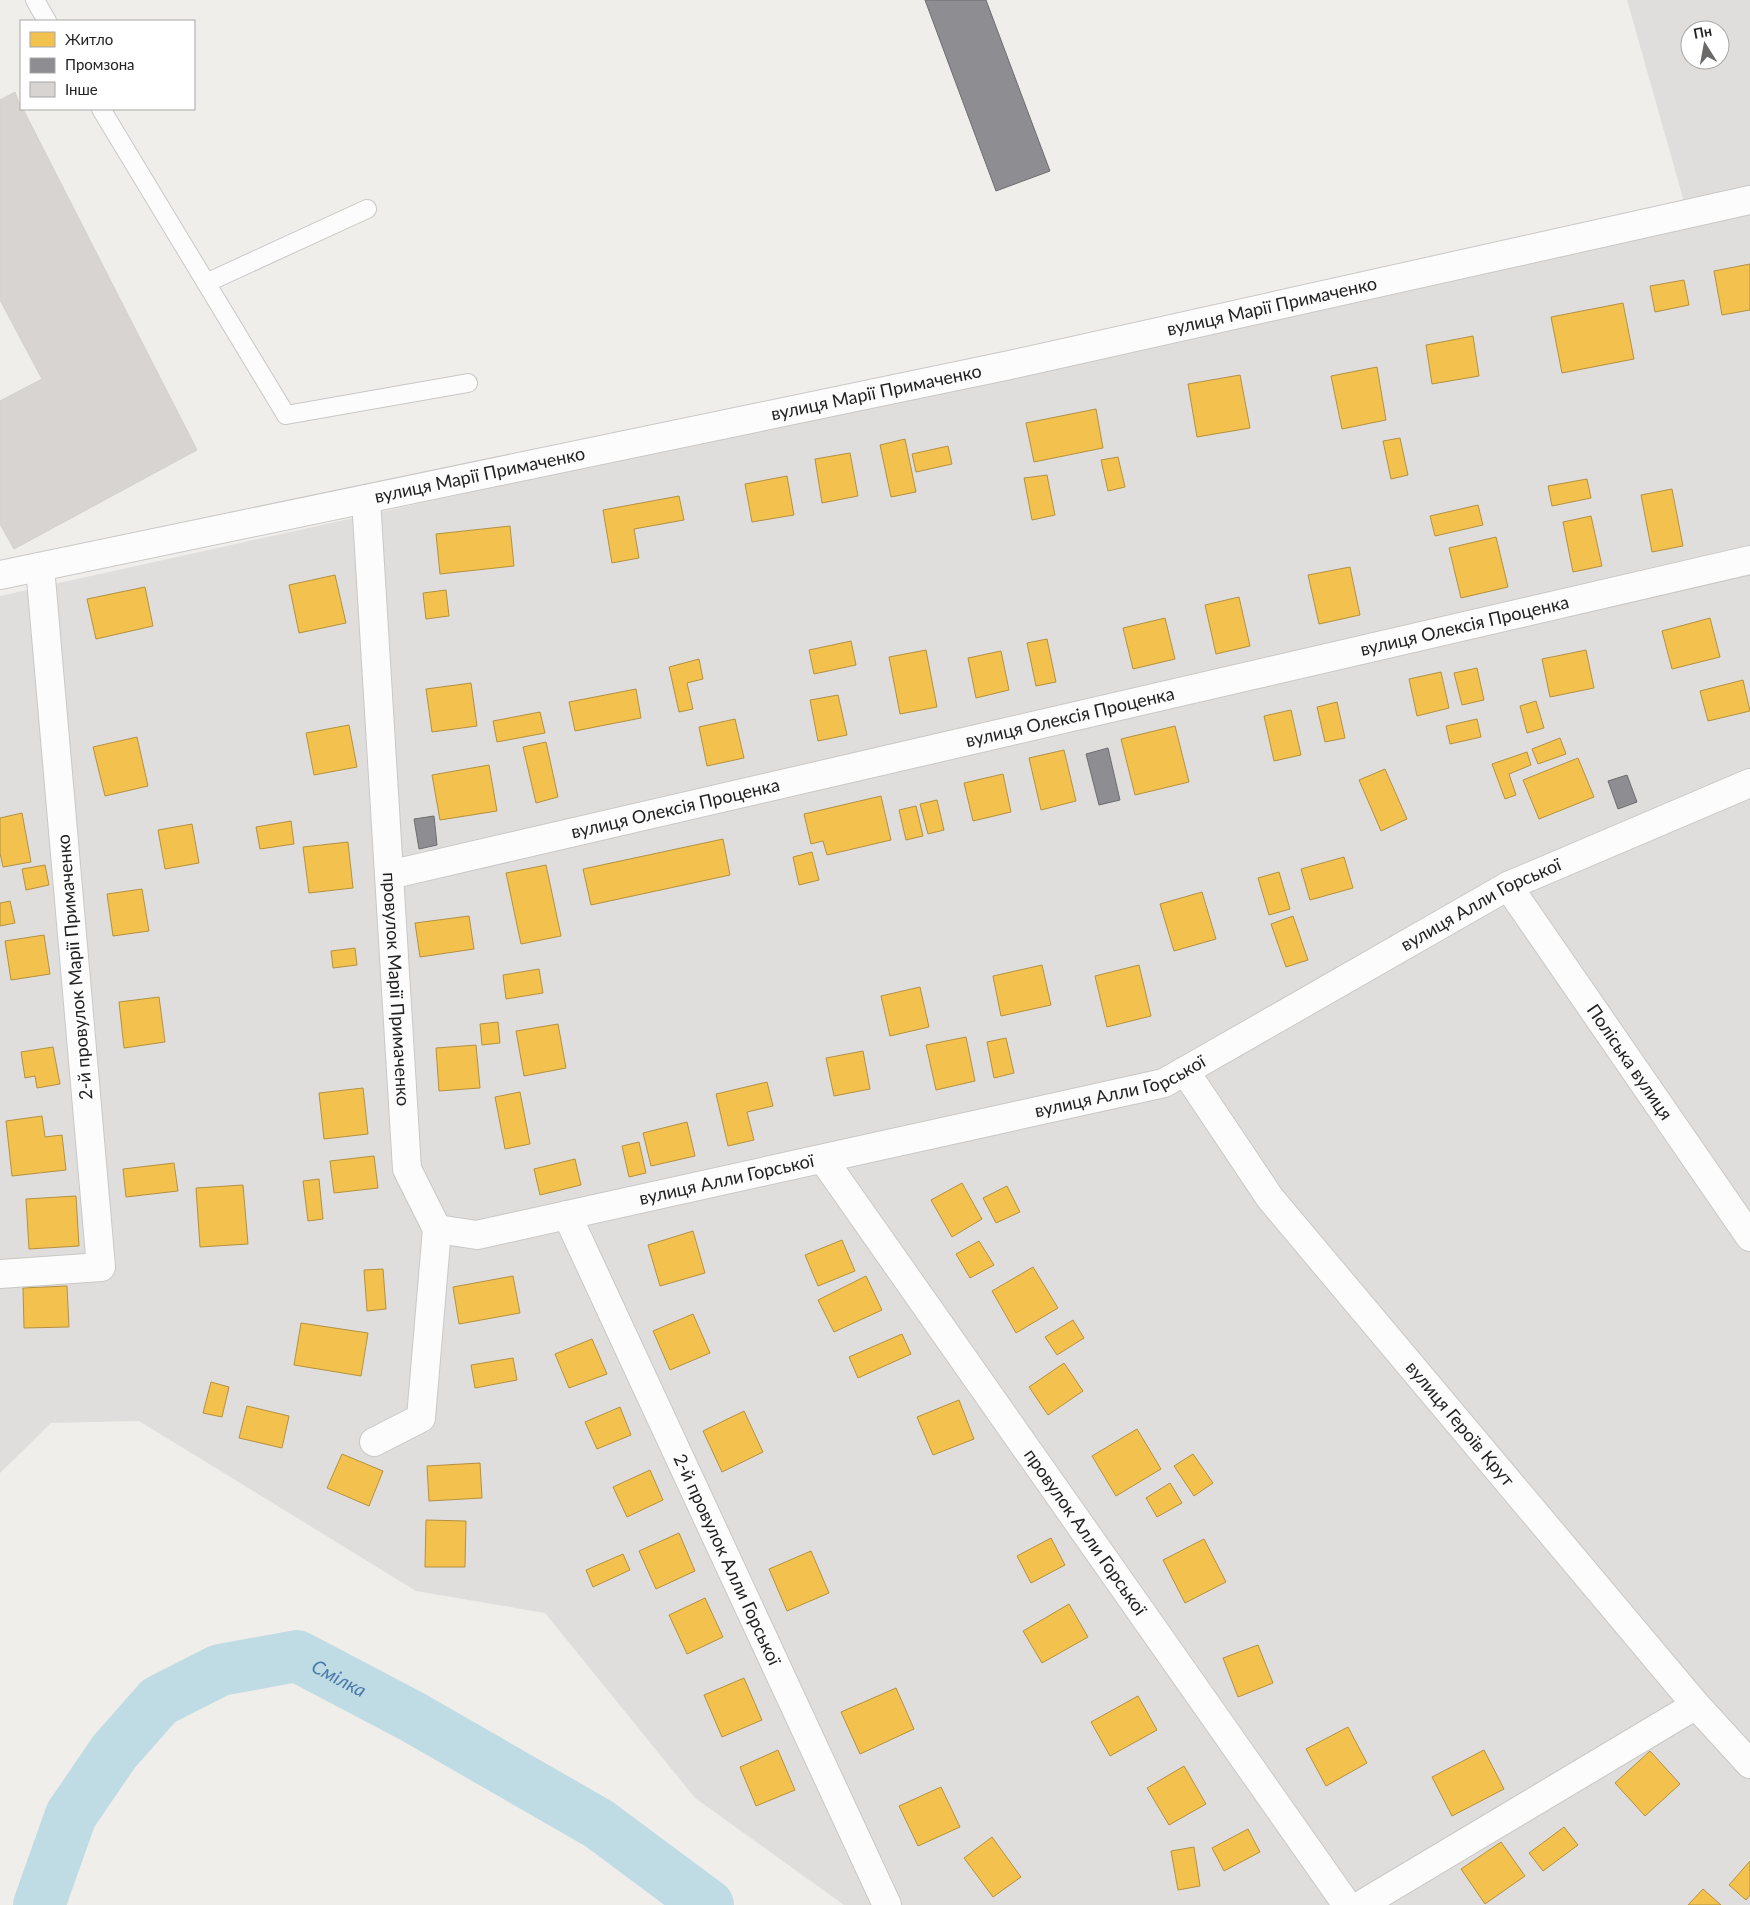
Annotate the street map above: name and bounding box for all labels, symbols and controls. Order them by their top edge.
legend [20,20,195,110]
north arrow [1680,20,1730,70]
text: Пн [1692,22,1713,42]
text: Житло [65,30,113,48]
text: Промзона [65,55,135,73]
text: Інше [65,80,98,98]
street label: вулиця Марії Примаченко [1165,271,1379,340]
street label: вулиця Марії Примаченко [769,359,983,424]
street label: вулиця Марії Примаченко [372,442,587,507]
street label: вулиця Олексія Проценка [1358,590,1571,660]
street label: вулиця Олексія Проценка [963,682,1176,751]
street label: вулиця Олексія Проценка [569,773,782,843]
street label: 2-й провулок Марії Примаченко [51,833,97,1101]
street label: вулиця Алли Горської [1396,852,1565,955]
street label: провулок Марії Примаченко [379,871,415,1107]
street label: Поліська вулиця [1583,1000,1678,1124]
street label: вулиця Алли Горської [1032,1049,1210,1121]
street label: вулиця Алли Горської [637,1149,816,1209]
street label: вулиця Героїв Крут [1402,1356,1520,1490]
street label: провулок Алли Горської [1020,1444,1152,1620]
street label: 2-й провулок Алли Горської [669,1450,787,1669]
water label: Смілка [308,1654,370,1701]

